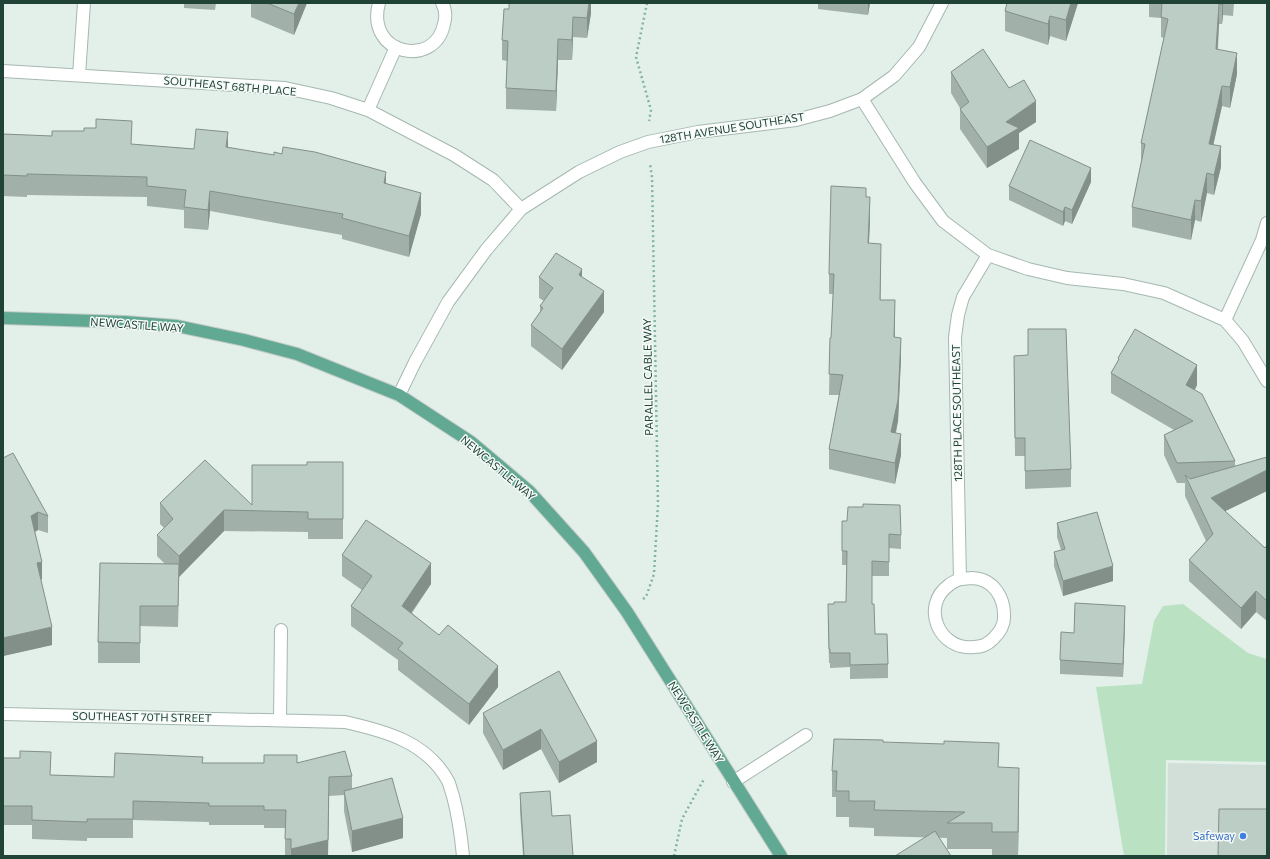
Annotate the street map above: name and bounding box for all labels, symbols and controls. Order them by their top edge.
street label: SOUTHEAST 68TH PLACE [163,73,297,98]
street label: 128TH AVENUE SOUTHEAST [659,110,805,145]
street label: NEWCASTLE WAY [90,315,184,334]
street label: PARALLEL CABLE WAY [640,318,655,436]
street label: 128TH PLACE SOUTHEAST [949,344,964,482]
street label: NEWCASTLE WAY [458,433,538,503]
street label: NEWCASTLE WAY [666,679,727,765]
street label: SOUTHEAST 70TH STREET [72,709,212,724]
place label: Safeway [1193,829,1235,842]
marker: Safeway [1238,831,1248,841]

